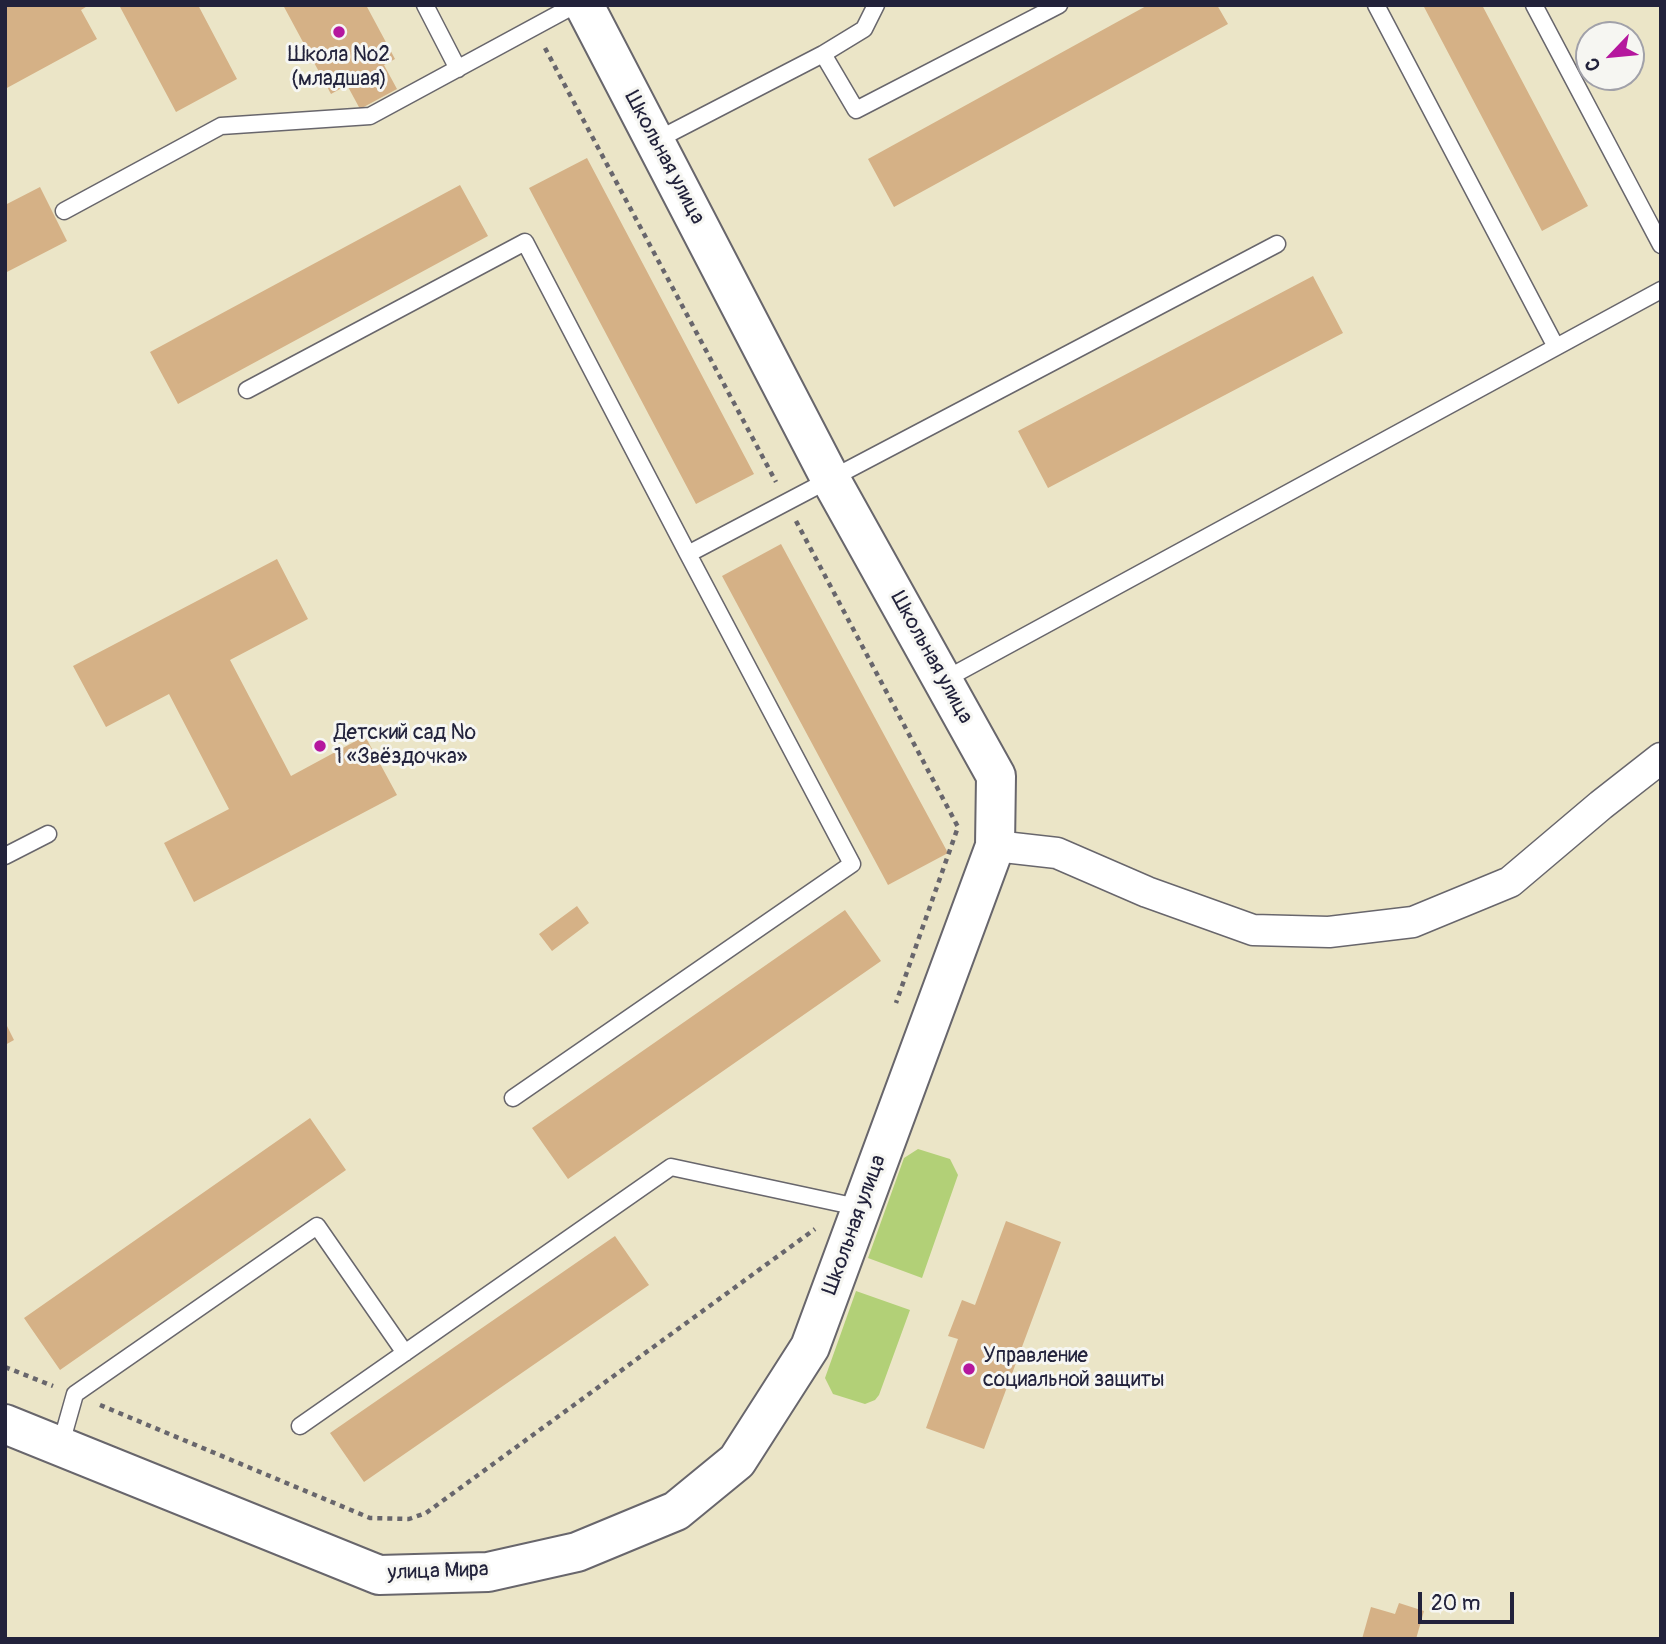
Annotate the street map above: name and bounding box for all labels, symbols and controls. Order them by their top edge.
north arrow [1575,21,1645,91]
marker: Школа №2 (младшая) [331,24,347,40]
place label: Школа №2 (младшая) [288,43,390,93]
text: С [1580,54,1606,75]
street label: Школьная улица [618,87,710,229]
street label: Школьная улица [884,588,978,728]
place label: Детский сад № 1 «Звёздочка» [334,721,476,771]
marker: Детский сад № 1 «Звёздочка» [312,738,328,754]
street label: Школьная улица [818,1152,892,1298]
place label: Управление социальной защиты [983,1344,1165,1394]
marker: Управление социальной защиты [961,1361,977,1377]
street label: улица Мира [387,1558,489,1586]
scale bar [1421,1578,1517,1622]
text: 20 m [1431,1590,1480,1617]

